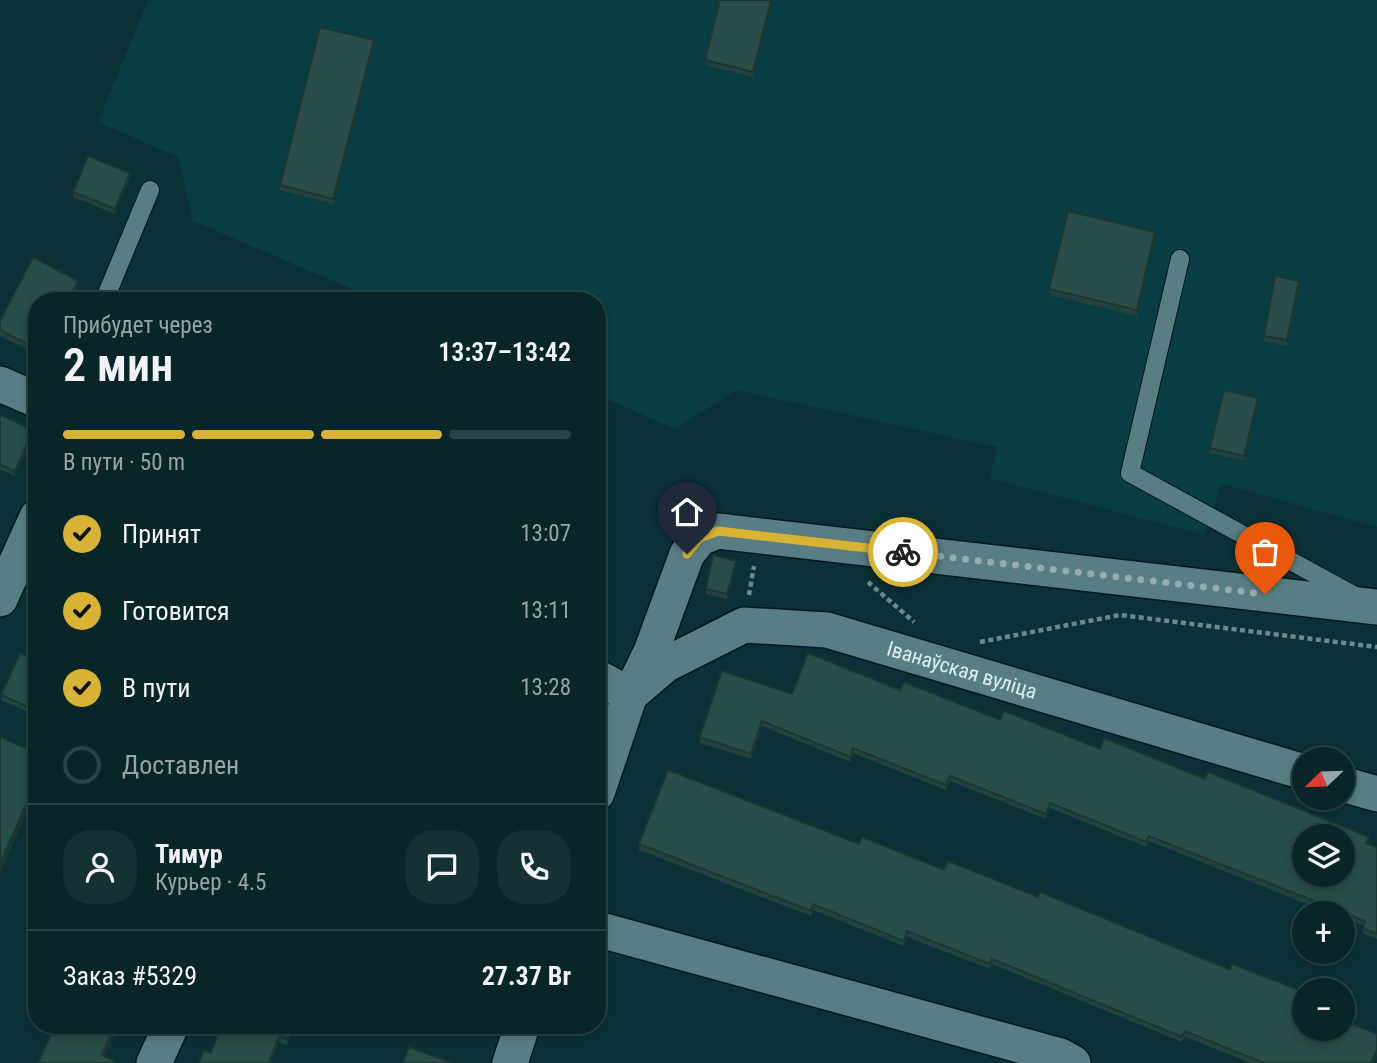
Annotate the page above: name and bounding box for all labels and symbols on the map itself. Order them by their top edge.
pin [657,482,717,554]
courier [868,517,938,587]
pin [1235,522,1295,594]
street label: Іванаўская вуліца [884,637,1040,704]
north arrow [1292,747,1354,810]

